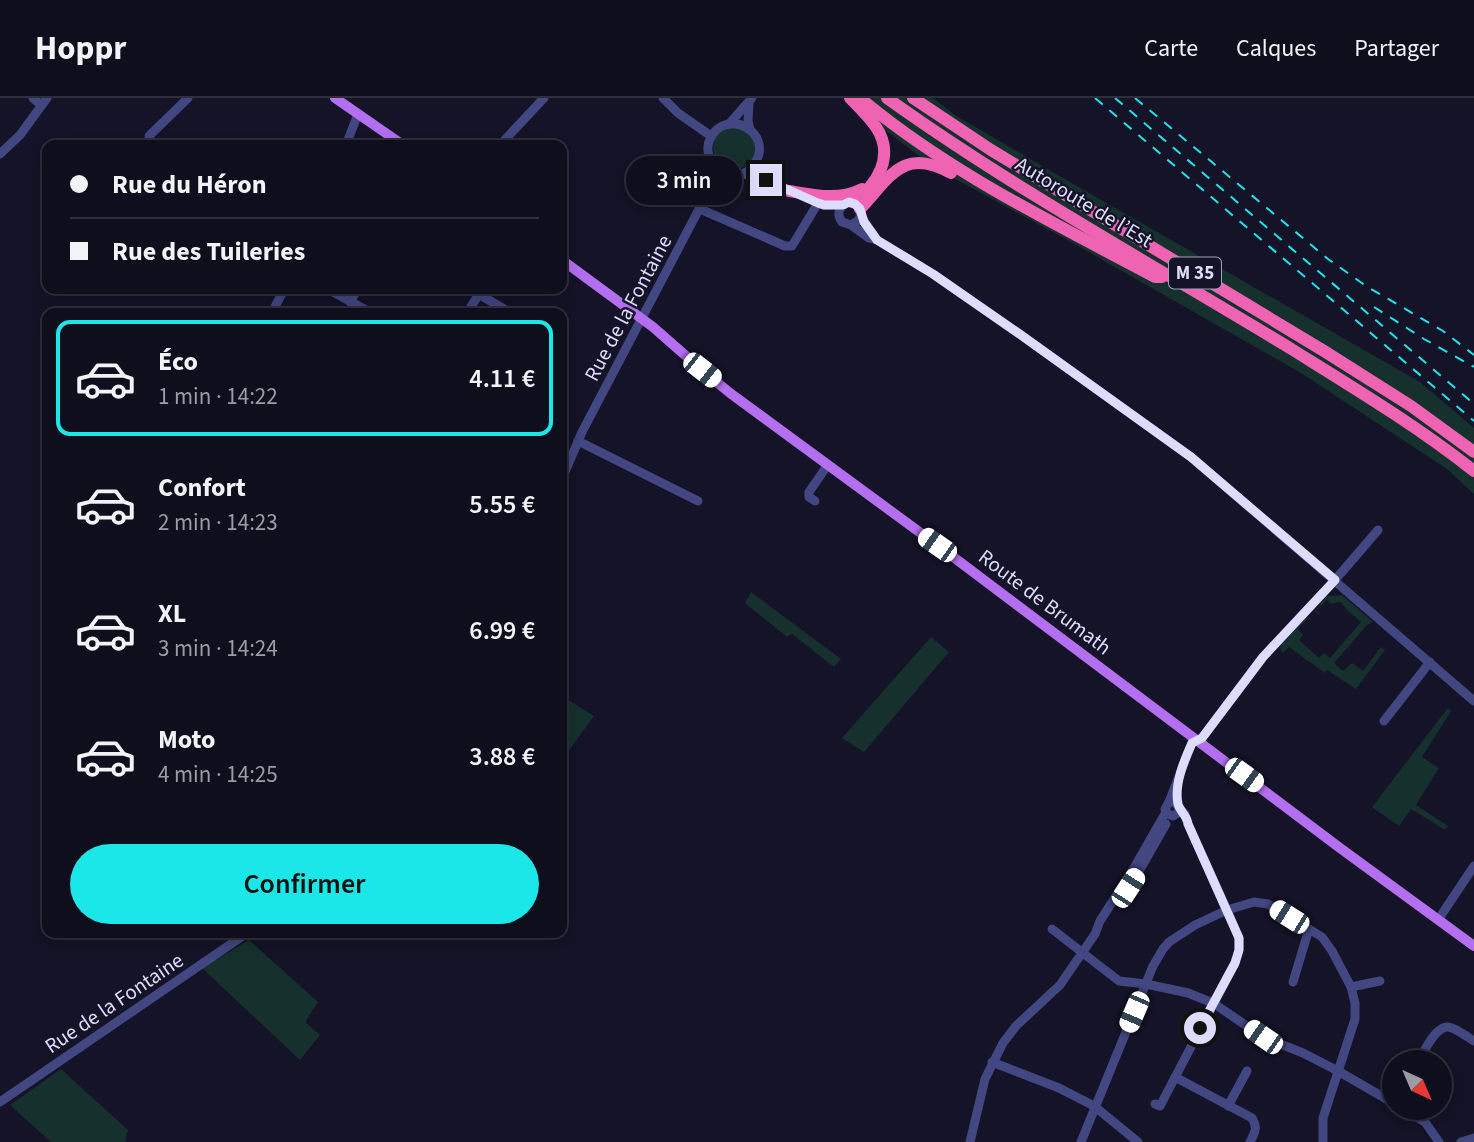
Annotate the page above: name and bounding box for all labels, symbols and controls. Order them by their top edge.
text: Hoppr [35,25,127,72]
text: Carte [1144,31,1198,66]
text: Calques [1236,31,1316,66]
text: Partager [1354,31,1439,66]
street label: Autoroute de l’Est [1010,149,1158,255]
callout: 3 min [626,155,742,204]
text: 3 min [657,164,711,197]
route end [750,164,782,196]
text: Rue du Héron [112,166,267,203]
street label: Rue de la Fontaine [577,230,679,386]
text: Rue des Tuileries [112,233,305,270]
road number: M 35 [1169,258,1221,288]
text: Éco [158,343,198,380]
icon: car [74,347,137,410]
car [679,349,726,391]
text: 4.11 € [469,360,535,397]
text: 1 min · 14:22 [158,380,278,413]
text: Confort [158,469,246,506]
icon: car [74,473,137,536]
text: 5.55 € [469,486,535,523]
text: 2 min · 14:23 [158,506,278,539]
car [914,524,961,566]
street label: Route de Brumath [972,542,1118,662]
text: XL [158,595,186,632]
icon: car [74,599,137,662]
text: 6.99 € [469,612,535,649]
text: 3 min · 14:24 [158,632,278,665]
text: Moto [158,721,215,758]
icon: car [74,725,137,788]
text: 3.88 € [469,738,535,775]
car [1221,754,1268,796]
text: 4 min · 14:25 [158,758,278,791]
button: Confirmer [70,844,539,924]
car [1108,865,1149,911]
car [1266,897,1313,937]
street label: Rue de la Fontaine [39,945,189,1061]
car [1117,989,1152,1035]
route start [1184,1012,1216,1044]
car [1240,1016,1287,1058]
north arrow [1382,1050,1452,1120]
map controls [1382,1050,1452,1120]

